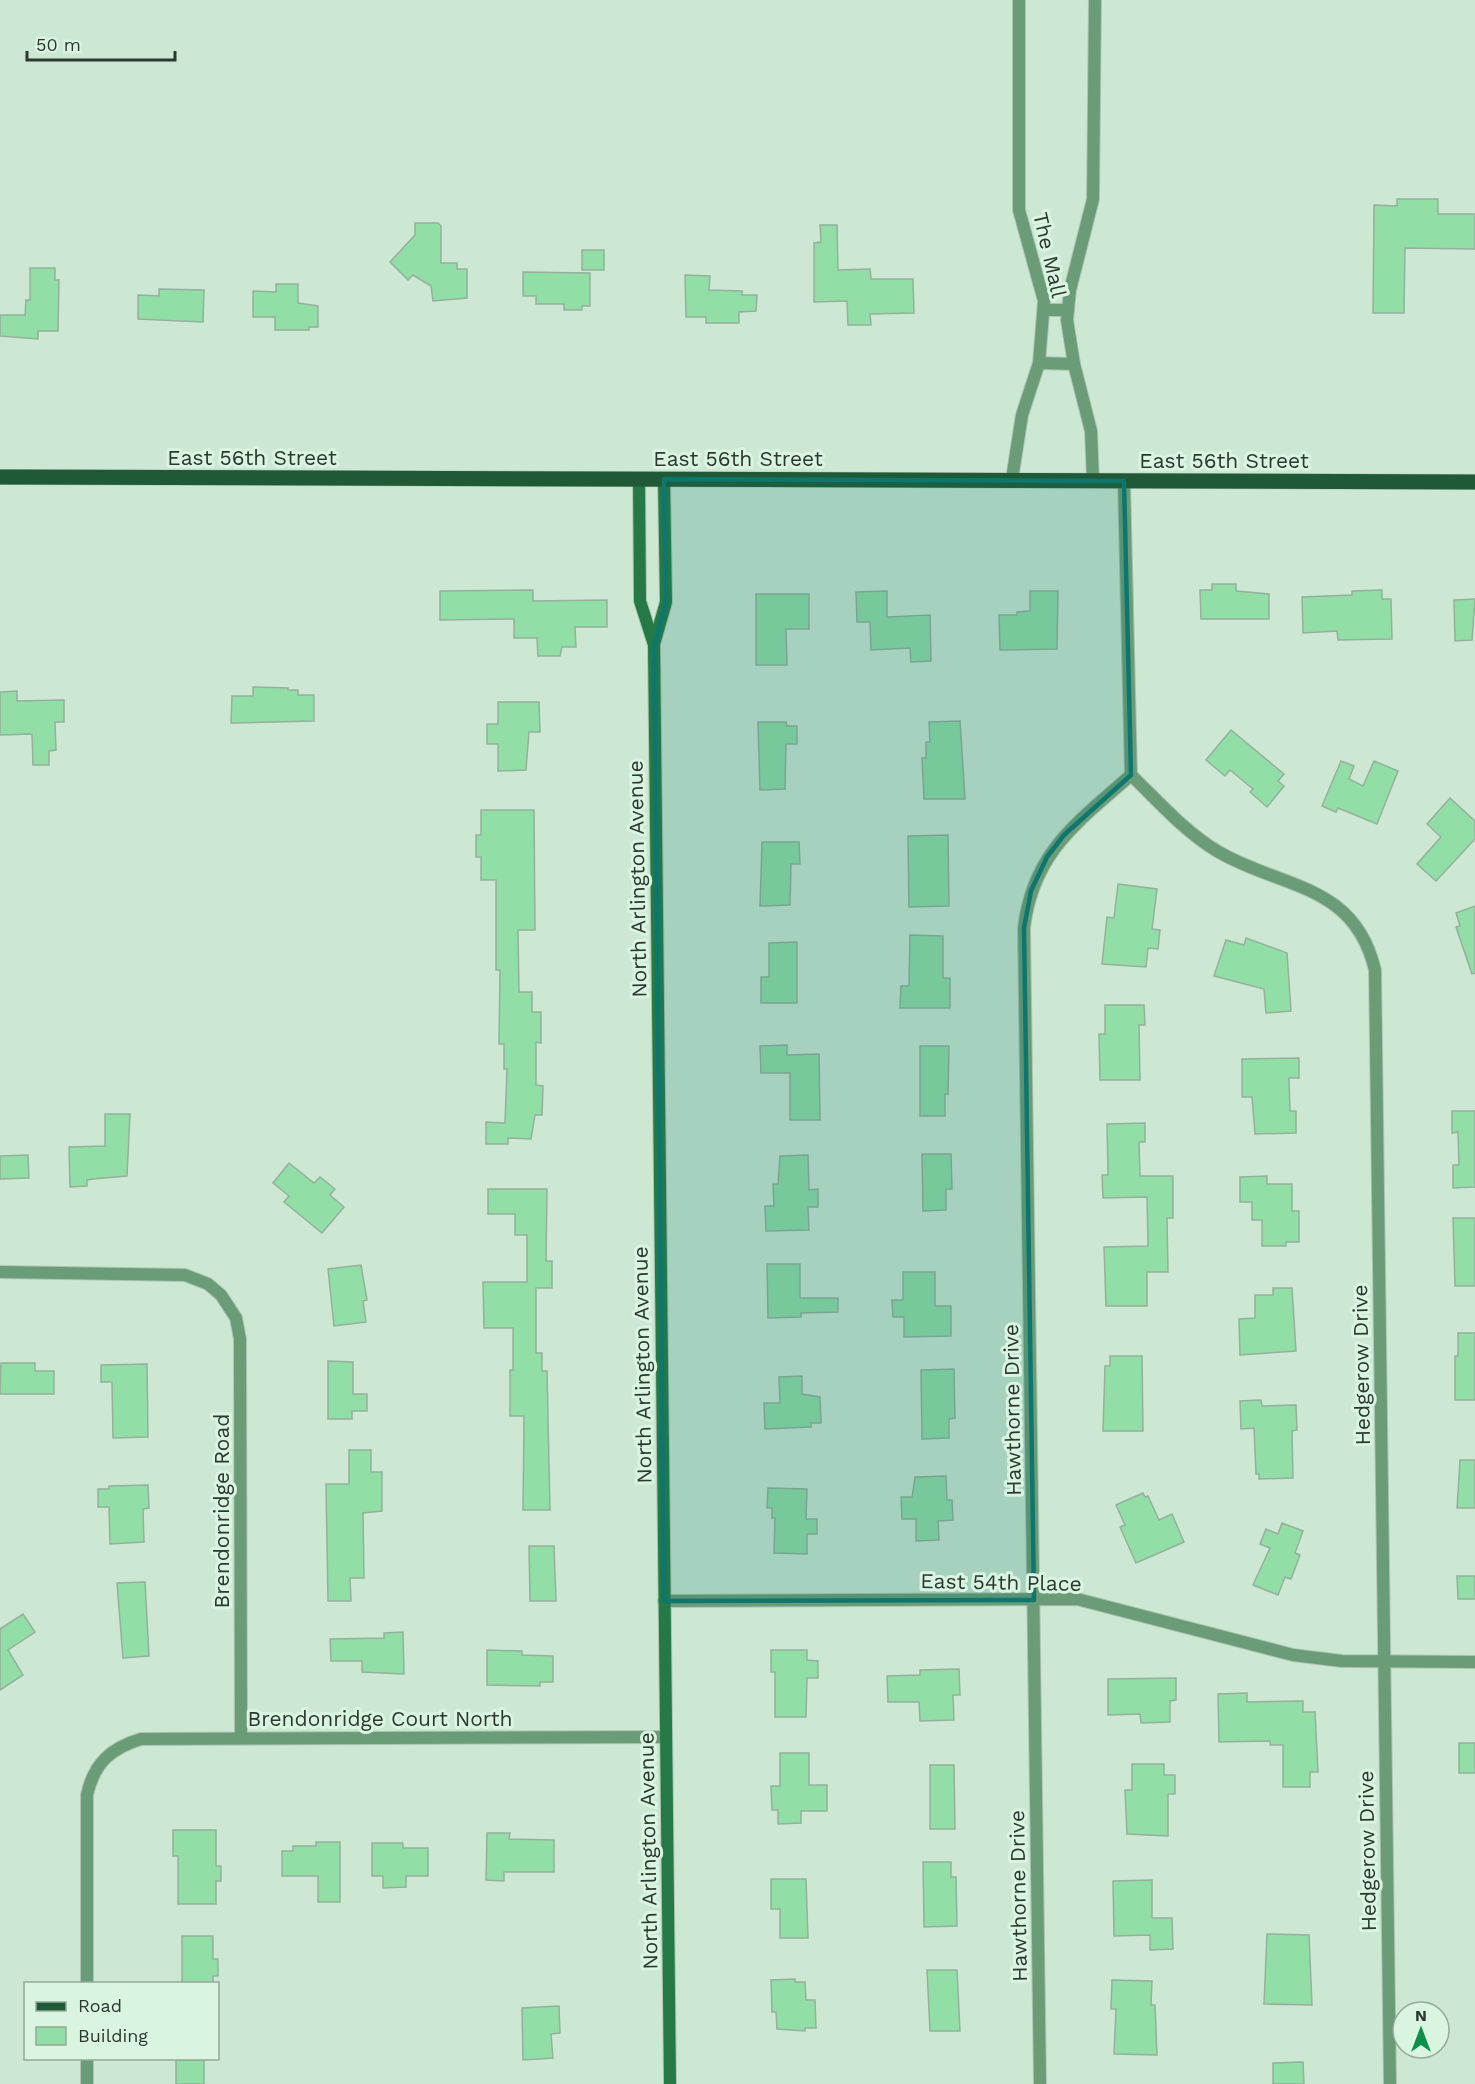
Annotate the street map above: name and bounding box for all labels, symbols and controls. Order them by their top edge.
scale bar [27,24,176,62]
text: 50 m [36,34,81,55]
street label: The Mall [1028,210,1072,301]
street label: East 56th Street [167,445,337,470]
street label: East 56th Street [653,446,823,471]
street label: East 56th Street [1139,448,1309,473]
street label: North Arlington Avenue [622,760,652,998]
street label: North Arlington Avenue [627,1246,657,1484]
street label: Hedgerow Drive [1347,1284,1375,1446]
street label: Hawthorne Drive [998,1324,1026,1496]
street label: Brendonridge Road [209,1414,234,1608]
street label: East 54th Place [920,1568,1082,1596]
street label: Brendonridge Court North [247,1706,513,1731]
street label: North Arlington Avenue [633,1732,663,1970]
street label: Hedgerow Drive [1353,1770,1381,1932]
street label: Hawthorne Drive [1004,1810,1032,1982]
legend [24,1982,219,2060]
text: Road [78,1995,122,2016]
north arrow [1391,2000,1451,2060]
text: N [1415,2006,1427,2025]
text: Building [78,2025,148,2046]

